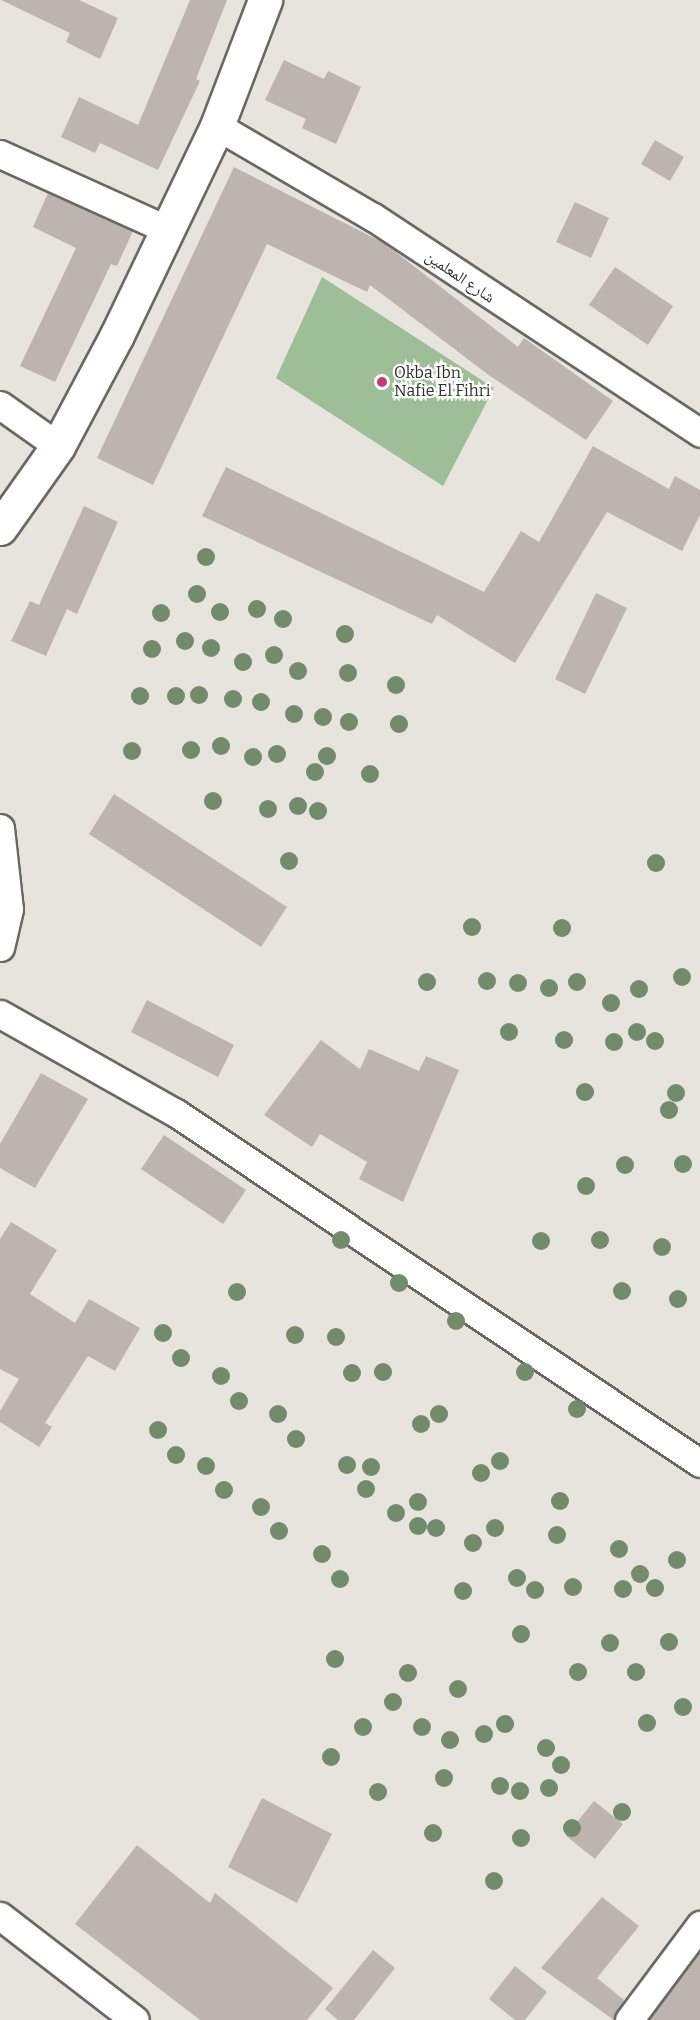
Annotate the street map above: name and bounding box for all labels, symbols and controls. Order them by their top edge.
street label: شارع المعلمين [422,247,498,307]
place label: Okba Ibn Nafie El Fihri [394,363,490,401]
marker: Okba Ibn Nafie El Fihri [375,375,389,389]

